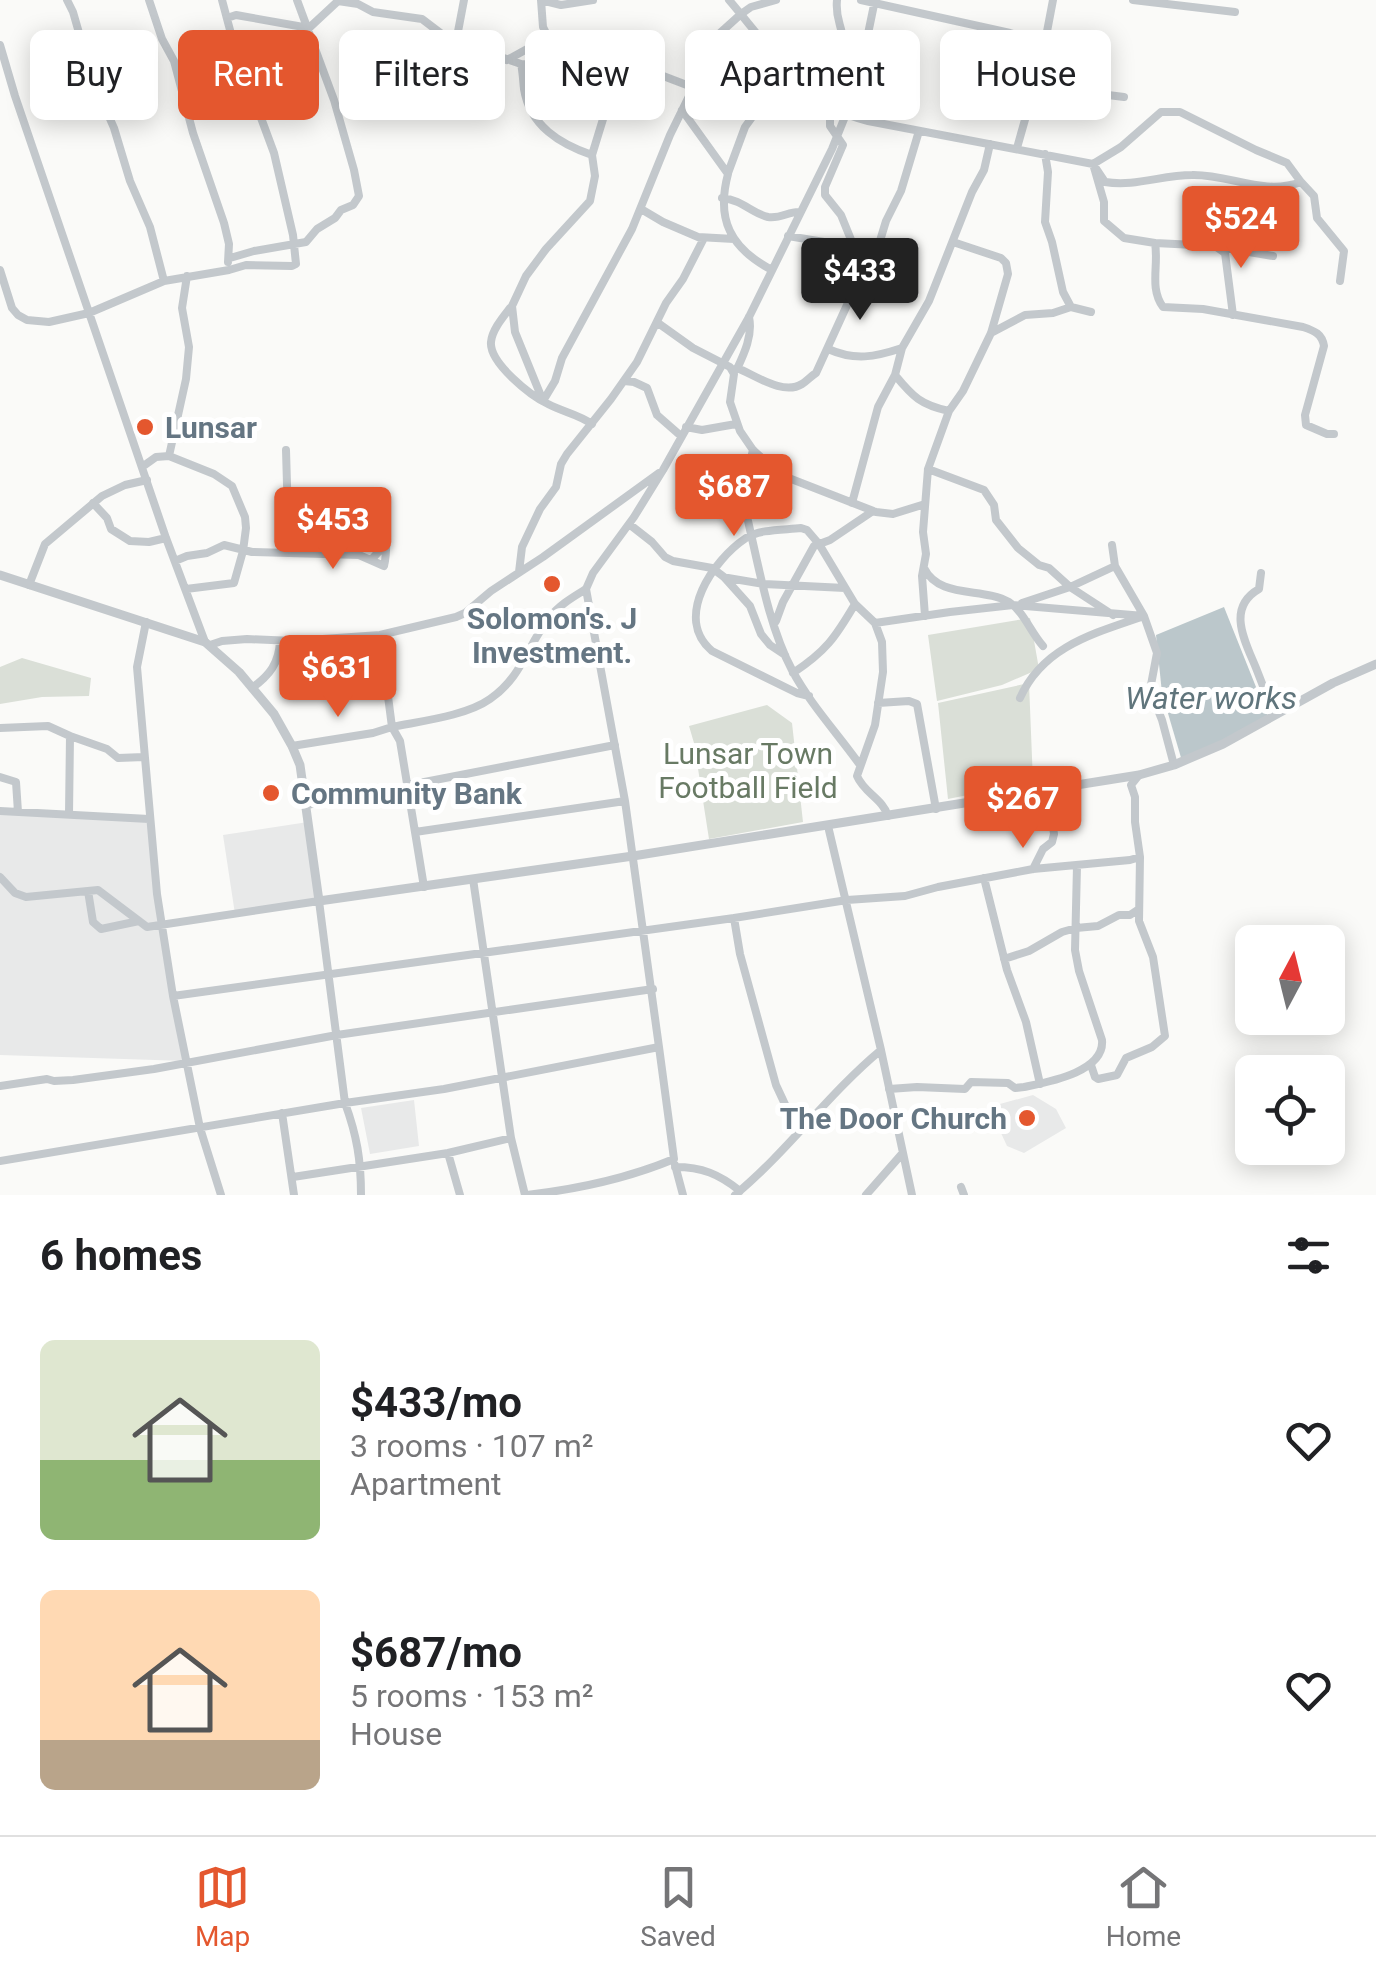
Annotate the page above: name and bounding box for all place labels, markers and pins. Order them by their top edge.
pin: $524 [1182,186,1300,271]
pin: $433 [801,238,919,323]
place label: Lunsar [165,410,257,445]
marker: Lunsar [134,416,156,438]
pin: $687 [675,454,793,539]
pin: $453 [274,487,392,572]
marker: Solomon's. J Investment. [541,573,563,595]
place label: Solomon's. J Investment. [467,601,637,670]
pin: $631 [279,635,397,720]
pin: $267 [964,766,1082,851]
place label: Community Bank [291,776,523,811]
marker: Community Bank [260,782,282,804]
place label: The Door Church [780,1101,1007,1136]
marker: The Door Church [1016,1107,1038,1129]

